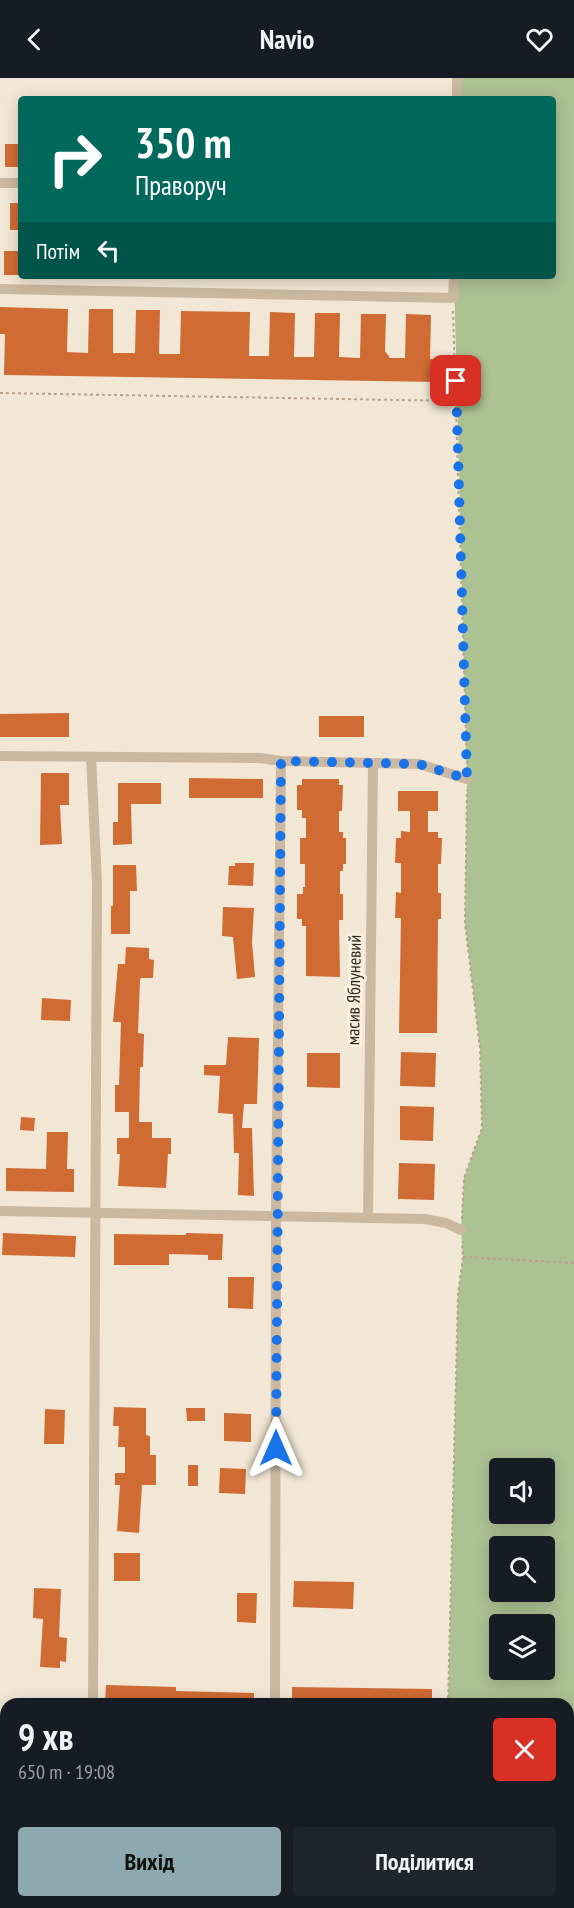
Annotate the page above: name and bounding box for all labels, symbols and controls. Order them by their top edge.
text: Navio [260,22,314,56]
icon: back [18,23,51,56]
icon: heart [523,23,556,56]
text: 350 m [135,115,232,170]
icon: right [36,120,114,198]
text: Праворуч [135,168,227,202]
icon: left [92,234,125,267]
text: Потім [36,237,80,265]
pin [430,355,481,406]
icon: arrive [439,364,472,397]
street label: масив Яблуневий [341,935,366,1045]
position arrow [244,1416,308,1480]
map controls [489,1458,555,1680]
button: sound [489,1458,555,1524]
button: search [489,1536,555,1602]
button: layers [489,1614,555,1680]
text: 9 хв [18,1713,73,1760]
button: close [493,1718,556,1781]
text: 650 m · 19:08 [18,1759,115,1785]
button: Вихід [18,1827,281,1896]
button: Поділитися [293,1827,556,1896]

